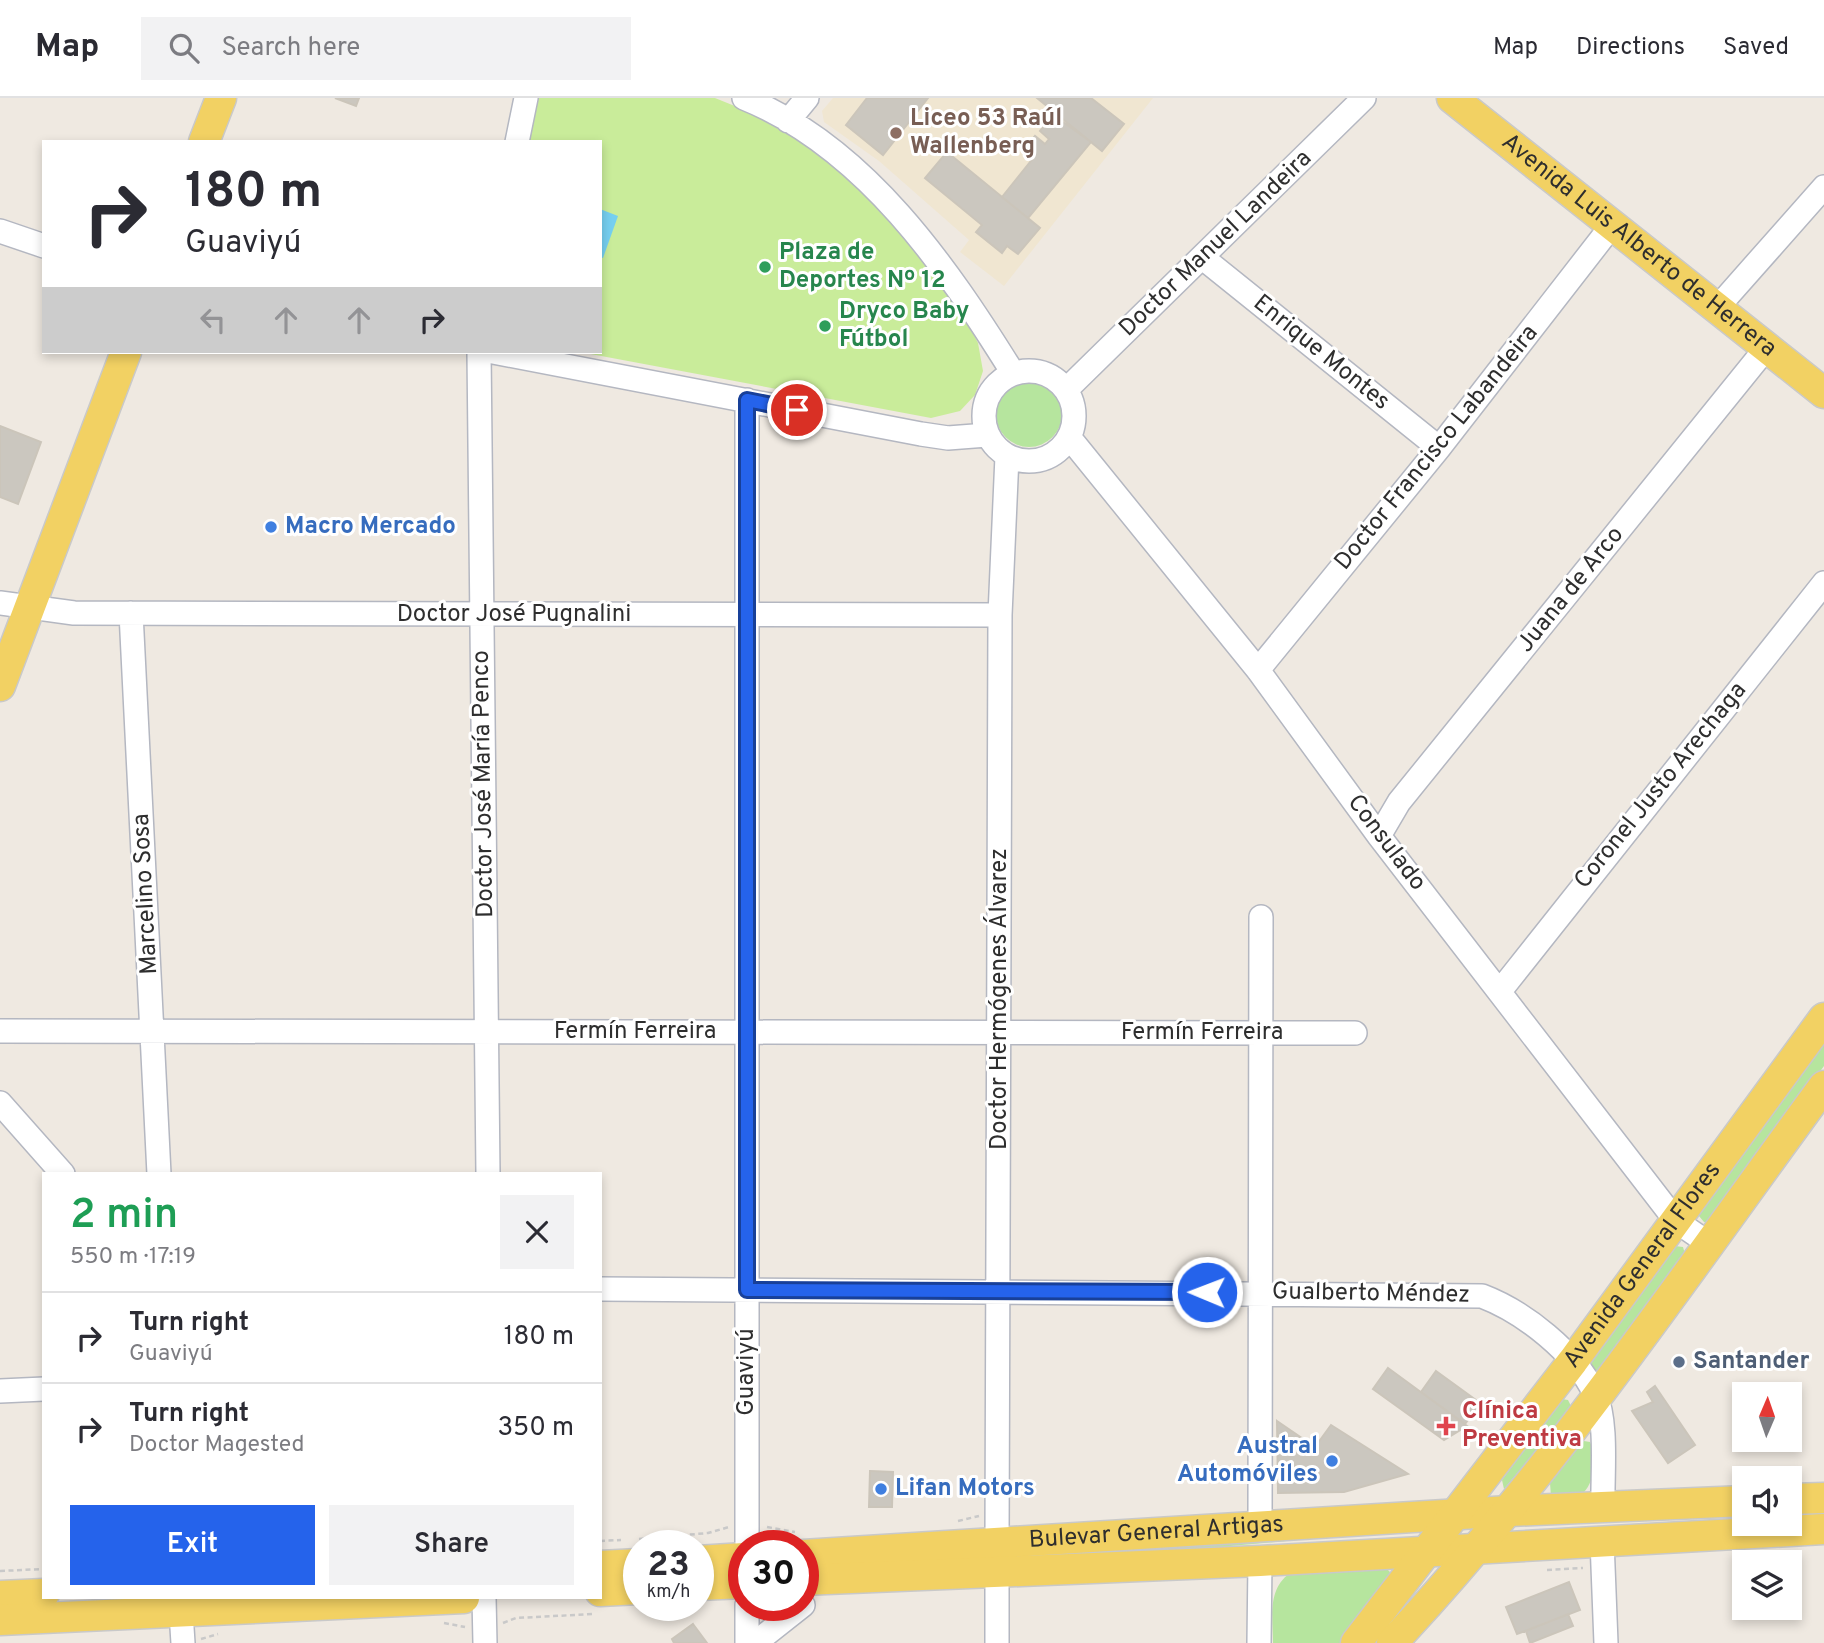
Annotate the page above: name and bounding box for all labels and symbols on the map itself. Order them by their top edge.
place label: Liceo 53 Raúl Wallenberg [910,104,1062,162]
marker: Liceo 53 Raúl Wallenberg [888,125,904,141]
street label: Avenida Luis Alberto de Herrera [1495,128,1782,364]
street label: Doctor Manuel Landeira [1113,144,1319,344]
place label: Plaza de Deportes Nº 12 [779,238,946,296]
marker: Plaza de Deportes Nº 12 [757,259,773,275]
street label: Enrique Montes [1247,289,1395,417]
place label: Dryco Baby Fútbol [839,297,969,355]
marker: Dryco Baby Fútbol [817,318,833,334]
street label: Doctor Francisco Labandeira [1329,319,1545,577]
pin [767,380,827,440]
place label: Macro Mercado [285,512,456,542]
marker: Macro Mercado [263,519,279,535]
street label: Juana de Arco [1511,521,1631,659]
street label: Doctor José Pugnalini [397,600,631,630]
street label: Doctor José María Penco [467,650,501,918]
street label: Coronel Justo Arechaga [1568,677,1754,895]
street label: Consulado [1340,789,1432,897]
street label: Marcelino Sosa [127,813,165,975]
street label: Doctor Hermógenes Álvarez [983,848,1015,1150]
street label: Fermín Ferreira [554,1017,716,1047]
street label: Fermín Ferreira [1121,1018,1283,1048]
street label: Avenida General Flores [1558,1157,1728,1374]
position arrow [1170,1255,1244,1329]
street label: Gualberto Méndez [1272,1277,1470,1311]
street label: Guaviyú [732,1328,762,1416]
place label: Santander [1693,1347,1810,1377]
marker: Santander [1671,1354,1687,1370]
north arrow [1732,1382,1802,1452]
place label: Clínica Preventiva [1462,1397,1582,1455]
marker: Clínica Preventiva [1436,1416,1456,1436]
place label: Austral Automóviles [1177,1432,1318,1490]
marker: Austral Automóviles [1324,1453,1340,1469]
place label: Lifan Motors [895,1474,1035,1504]
marker: Lifan Motors [873,1481,889,1497]
street label: Bulevar General Artigas [1028,1510,1285,1556]
speed limit sign: 30 [728,1530,819,1621]

